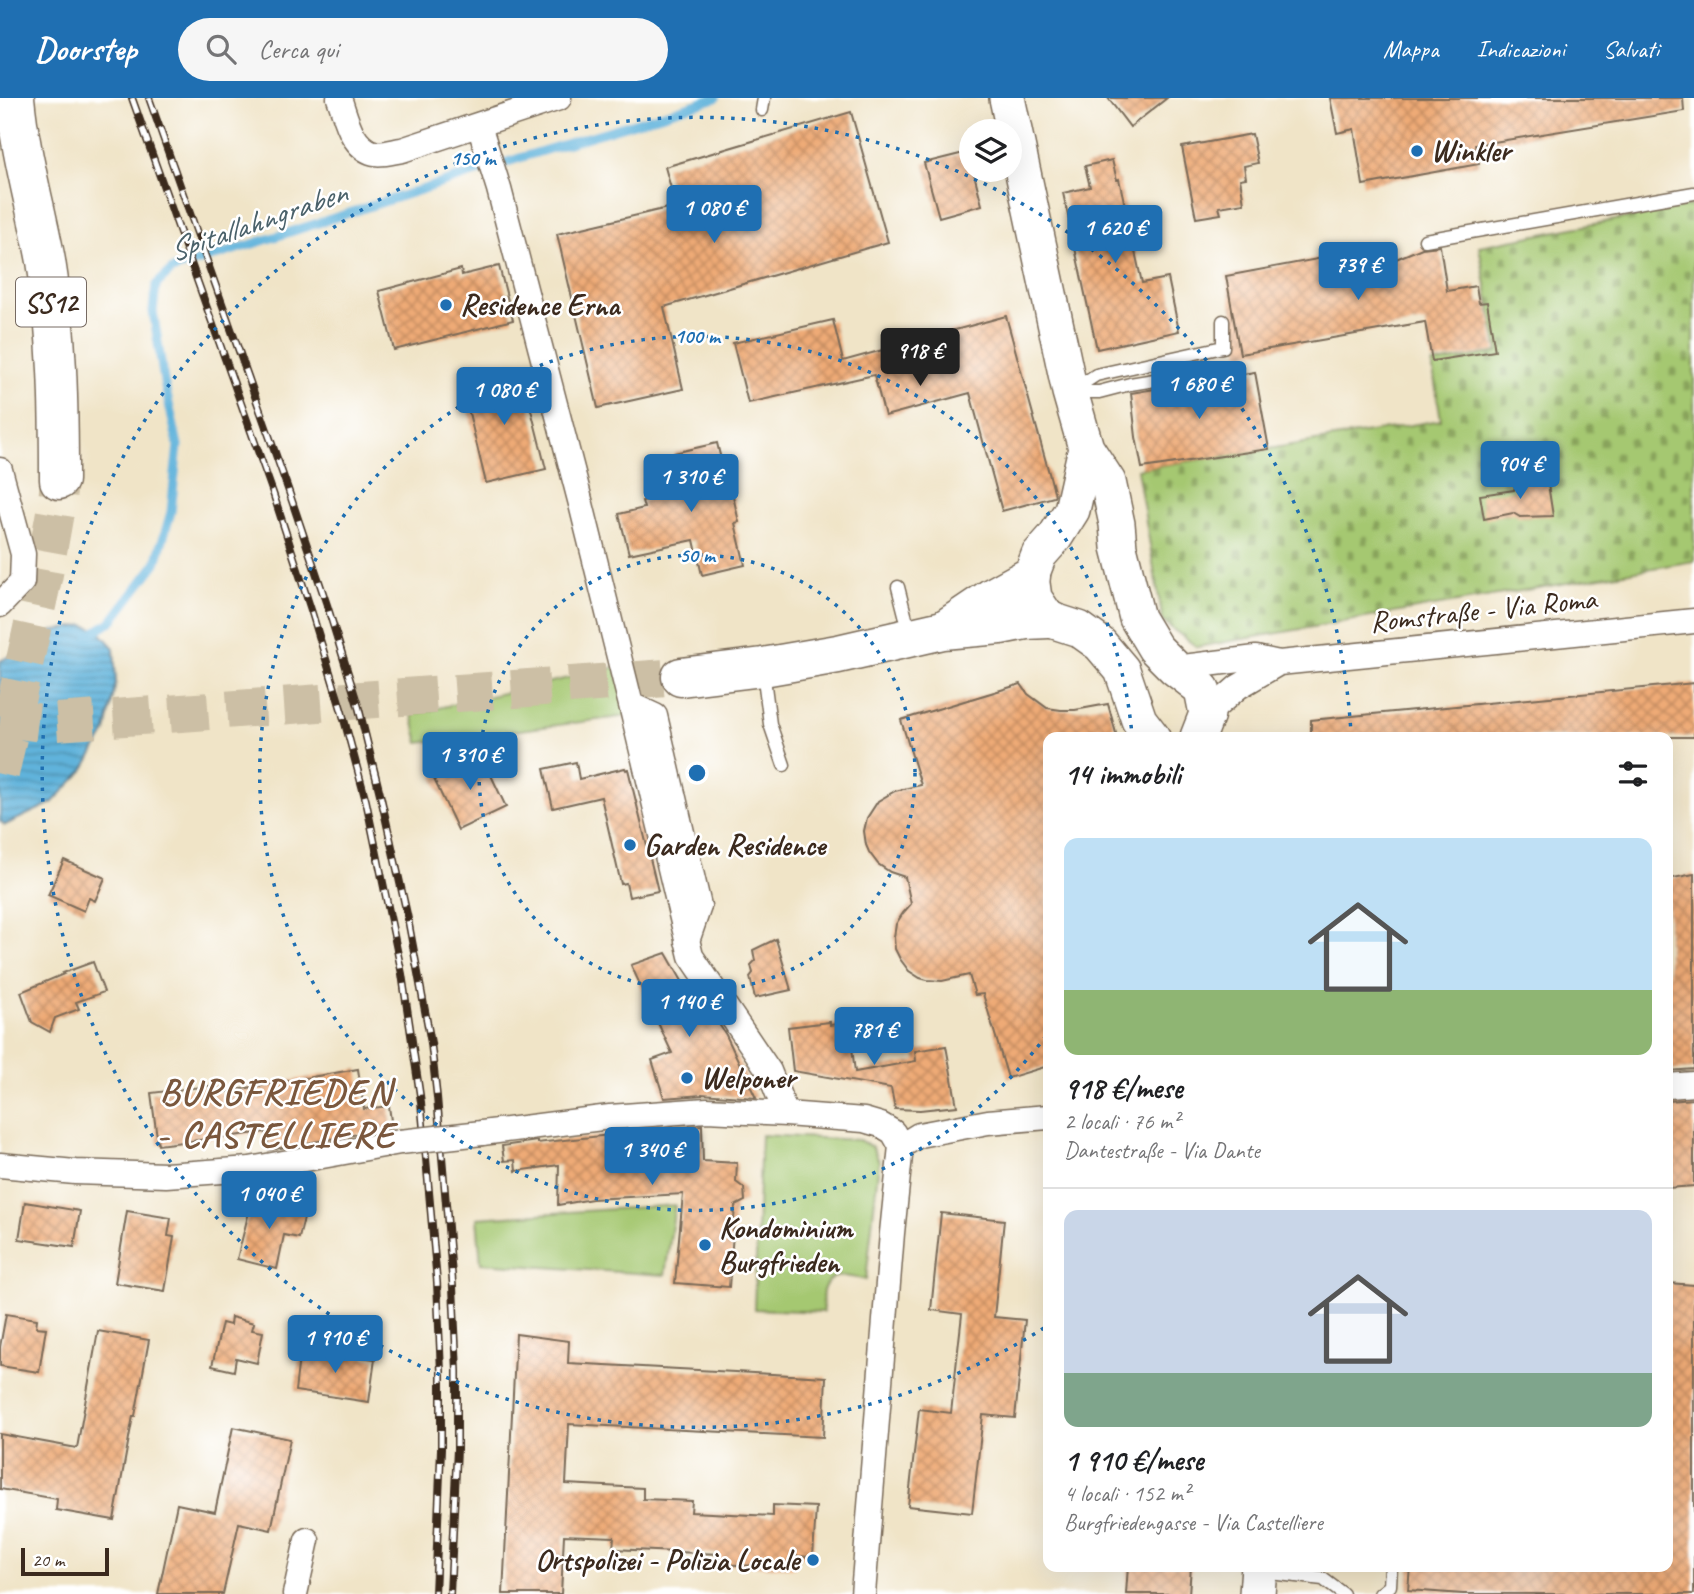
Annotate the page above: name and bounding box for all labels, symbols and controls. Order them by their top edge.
search box [178,18,668,81]
text: Doorstep [35,28,136,70]
icon: search [202,30,240,68]
text: Cerca qui [258,33,339,66]
text: Mappa [1383,34,1439,64]
text: Indicazioni [1477,34,1565,64]
text: Salvati [1603,34,1659,64]
map controls [959,119,1022,182]
button: layers [959,119,1022,182]
place label: Winkler [1431,132,1514,170]
marker: Winkler [1409,143,1425,159]
text: 150 m [450,145,498,171]
water label: Spitallahngraben [163,171,354,271]
pin: 1 080 € [649,186,779,245]
text: 1 080 € [683,193,745,222]
pin: 1 620 € [1050,206,1180,265]
text: 1 620 € [1083,213,1147,242]
pin: 739 € [1309,242,1407,302]
text: 739 € [1335,250,1381,279]
road number: SS12 [16,278,86,326]
place label: Residence Erna [460,286,622,324]
marker: Residence Erna [438,297,454,313]
text: 100 m [674,323,722,349]
pin: 918 € [871,328,969,388]
text: 918 € [897,336,943,365]
pin: 1 680 € [1134,362,1264,421]
pin: 1 080 € [439,368,569,427]
text: 1 680 € [1167,369,1231,398]
text: 1 080 € [473,375,535,404]
pin: 904 € [1471,442,1569,501]
text: 904 € [1497,449,1543,478]
pin: 1 310 € [626,454,756,514]
text: 1 310 € [660,462,722,491]
text: 50 m [679,542,717,568]
street label: Romstraße - Via Roma [1368,579,1600,641]
pin: 1 310 € [405,732,535,792]
text: 1 310 € [439,740,501,769]
text: 14 immobili [1064,755,1181,793]
icon: filters [1614,755,1652,793]
centre of rings [685,761,709,785]
place label: Garden Residence [644,826,827,864]
marker: Garden Residence [622,837,638,853]
icon: home [1295,884,1421,1010]
pin: 1 140 € [624,979,754,1039]
text: 1 140 € [658,987,720,1016]
pin: 781 € [825,1007,923,1067]
text: 781 € [851,1015,897,1044]
place label: Welponer [701,1059,799,1097]
district label: BURGFRIEDEN - CASTELLIERE [156,1068,399,1158]
text: 918 €/mese [1064,1069,1182,1107]
marker: Welponer [679,1070,695,1086]
text: 2 locali · 76 m² [1064,1107,1179,1136]
pin: 1 340 € [587,1128,717,1187]
text: 1 340 € [621,1135,683,1164]
text: Dantestraße - Via Dante [1064,1136,1260,1165]
pin: 1 040 € [204,1172,334,1231]
text: 1 040 € [238,1179,300,1208]
place label: Kondominium Burgfrieden [719,1209,854,1281]
marker: Kondominium Burgfrieden [697,1237,713,1253]
icon: home [1295,1256,1421,1382]
pin: 1 910 € [270,1316,400,1375]
text: 1 910 € [304,1323,366,1352]
text: 1 910 €/mese [1064,1441,1203,1479]
text: 4 locali · 152 m² [1064,1479,1190,1508]
text: Burgfriedengasse - Via Castelliere [1064,1508,1323,1537]
place label: Ortspolizei - Polizia Locale [535,1541,802,1579]
scale bar [21,1545,108,1577]
text: 20 m [32,1548,64,1572]
marker: Ortspolizei - Polizia Locale [805,1552,821,1568]

